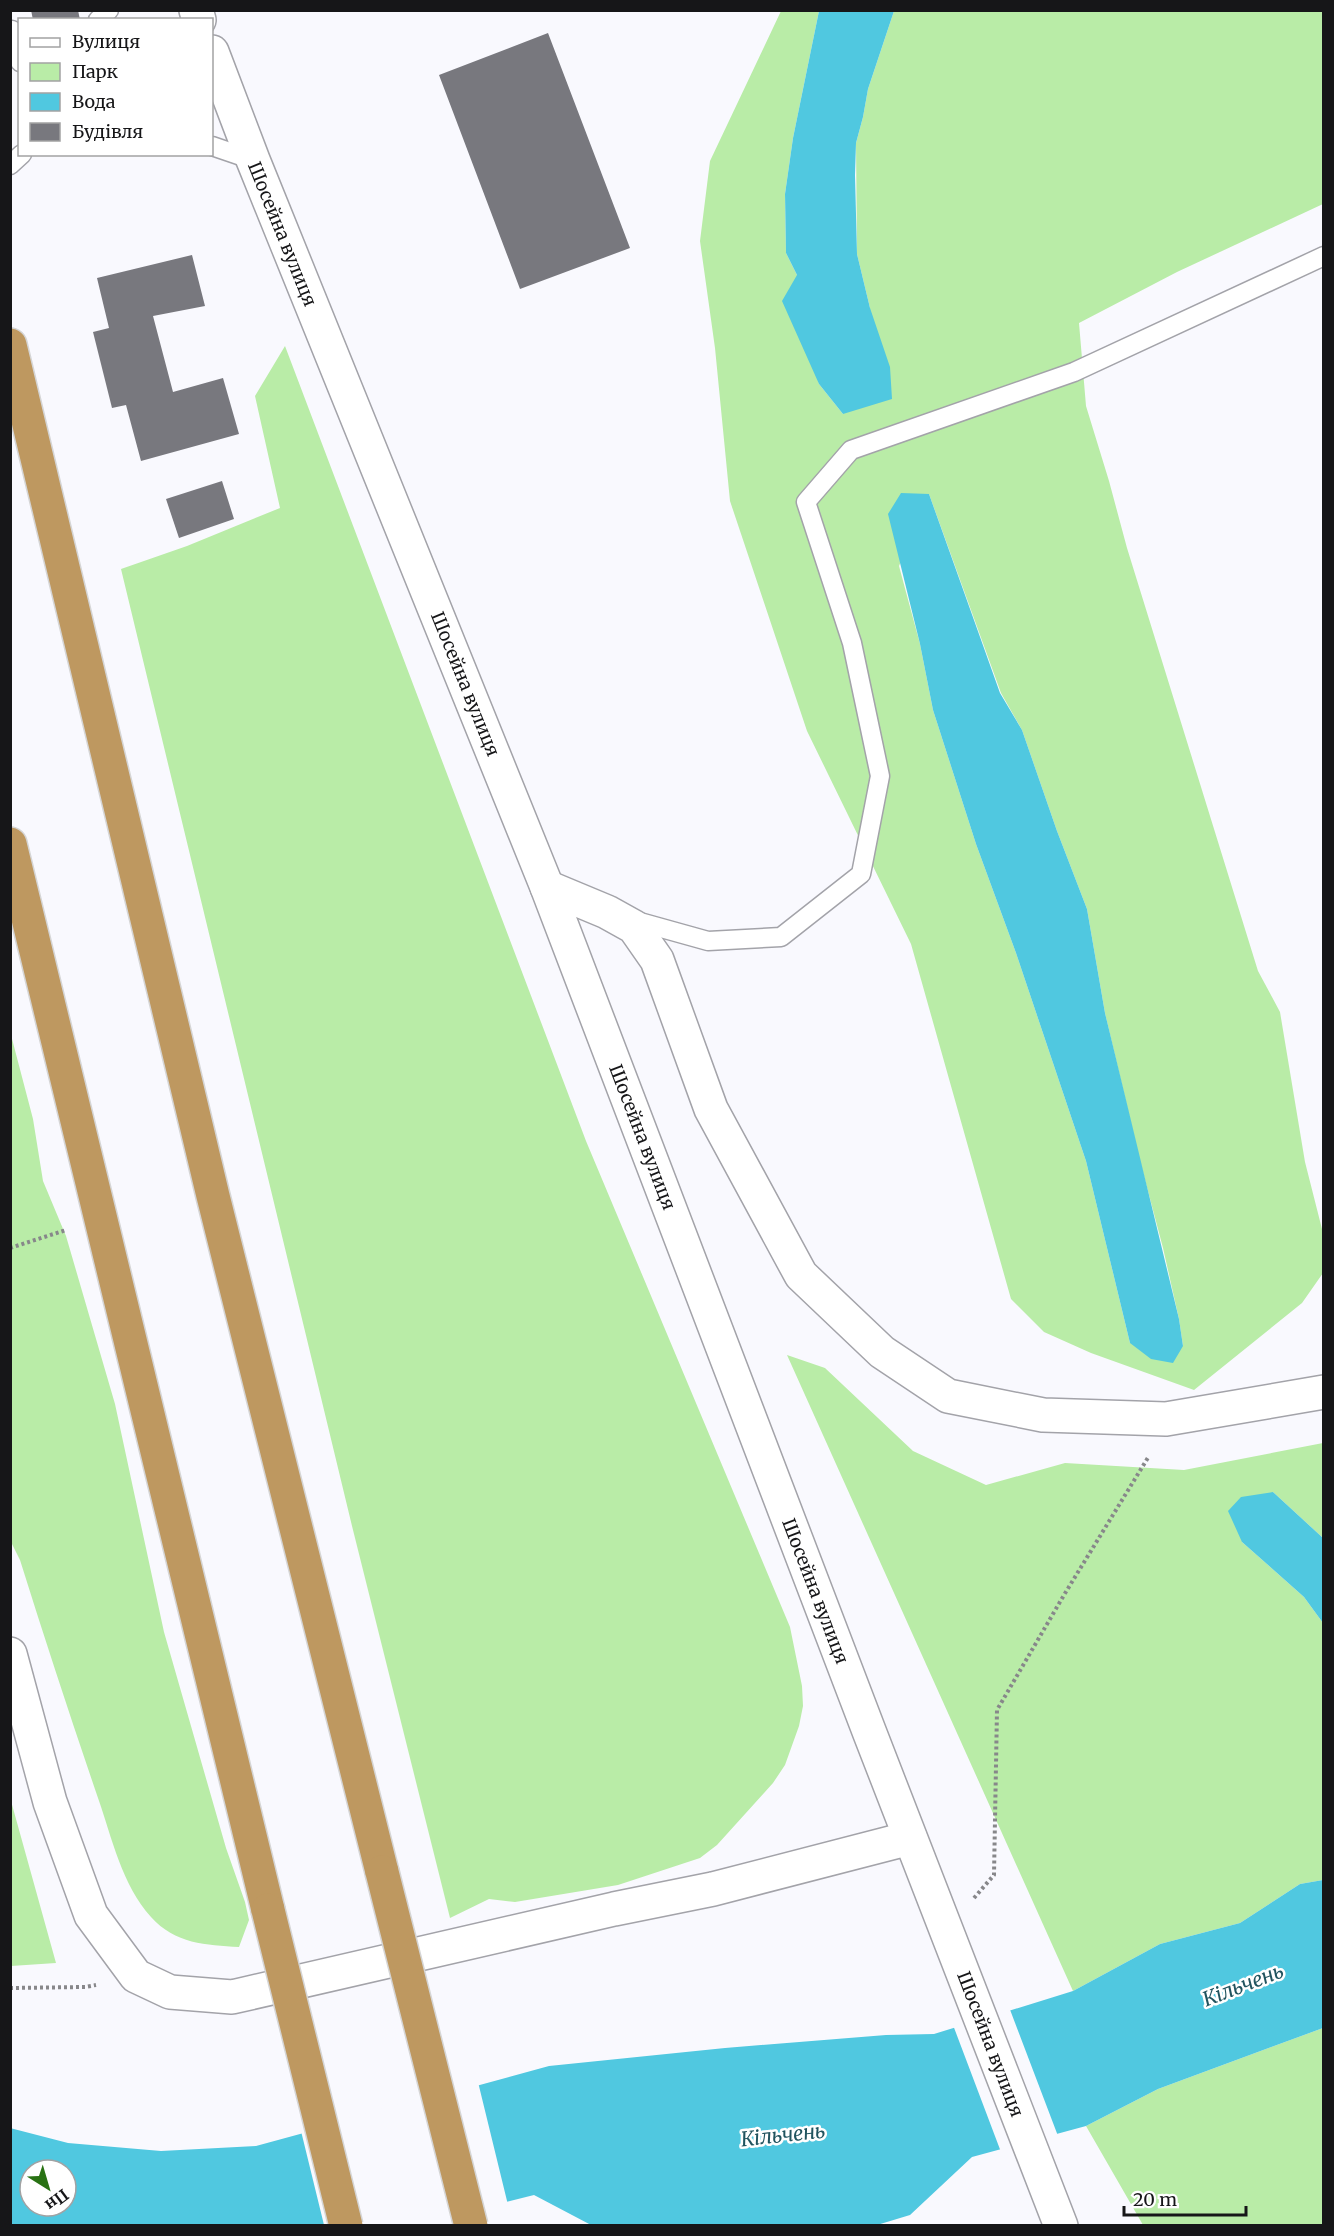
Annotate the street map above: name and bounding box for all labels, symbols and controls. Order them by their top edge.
legend [18,18,213,156]
text: Вулиця [72,30,140,53]
text: Парк [72,60,118,83]
text: Вода [72,90,116,113]
text: Будівля [72,120,143,143]
street label: Шосейна вулиця [243,158,322,310]
street label: Шосейна вулиця [426,608,505,760]
street label: Шосейна вулиця [604,1061,681,1213]
street label: Шосейна вулиця [777,1515,854,1667]
water label: Кільчень [1199,1958,1287,2011]
street label: Шосейна вулиця [952,1968,1029,2120]
water label: Кільчень [740,2118,826,2151]
north arrow [18,2158,78,2218]
scale bar [1124,2179,1246,2217]
text: Пн [41,2185,73,2215]
text: 20 m [1133,2188,1177,2211]

